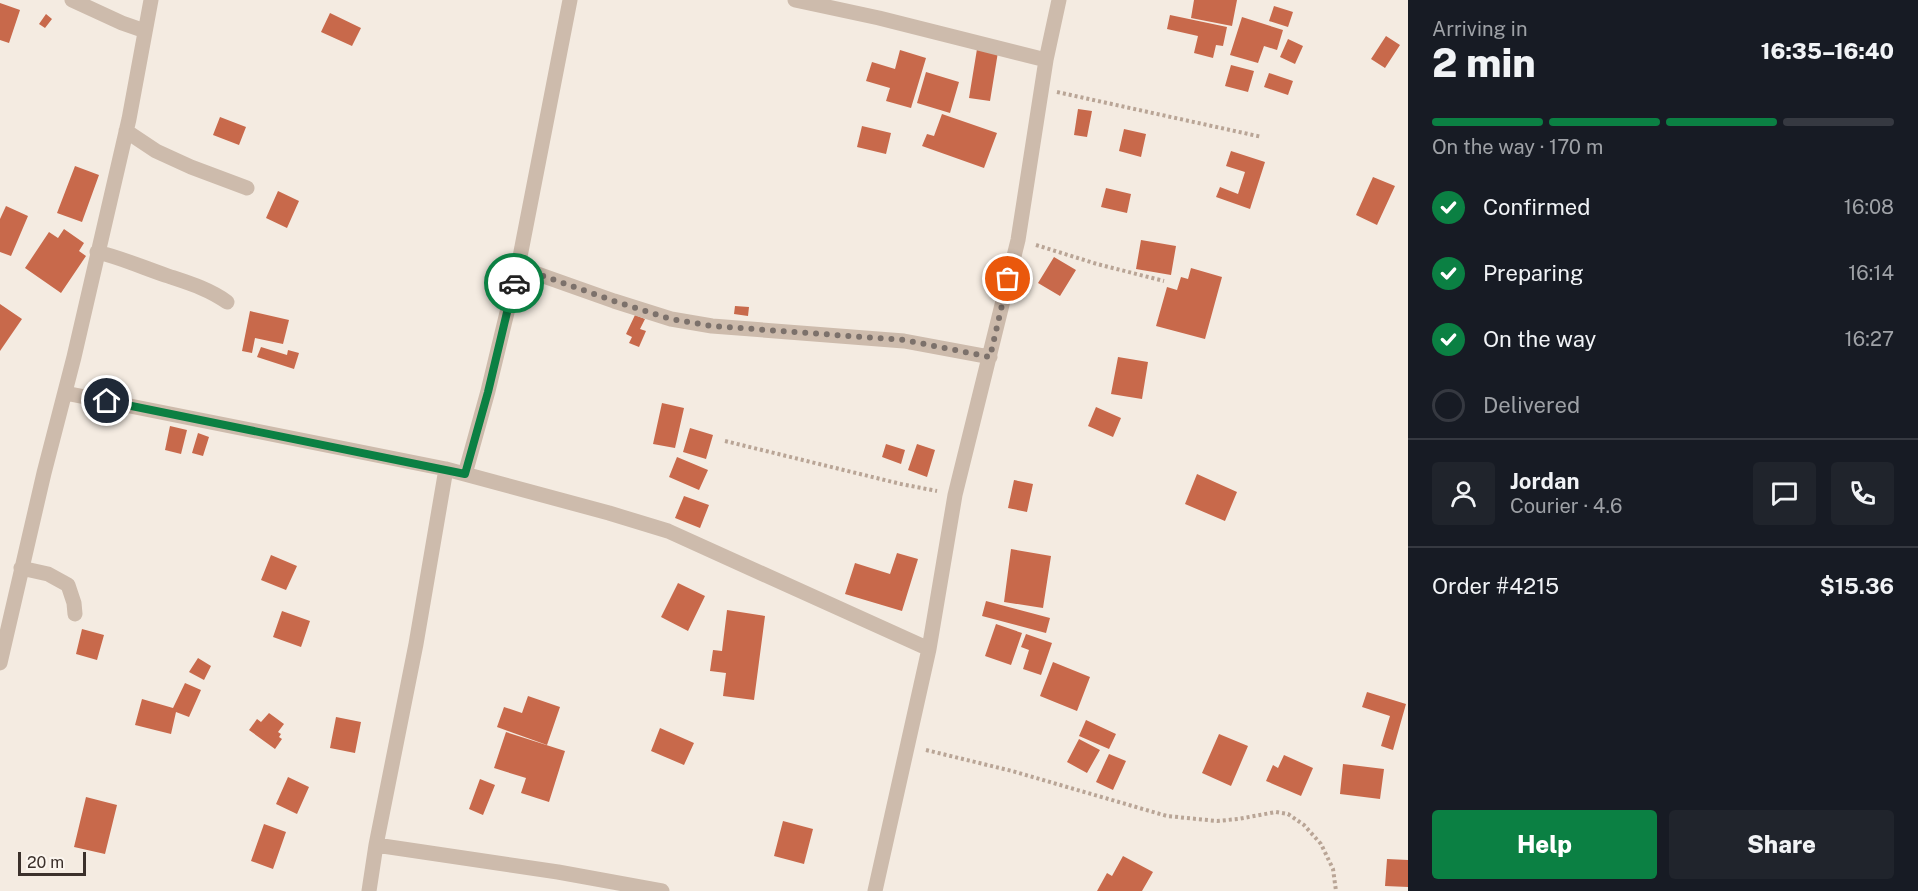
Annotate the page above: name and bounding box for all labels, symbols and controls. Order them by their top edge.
text: Arriving in [1432,17,1527,41]
text: 16:35–16:40 [1761,38,1894,64]
text: 2 min [1432,40,1536,86]
text: On the way · 170 m [1432,135,1603,159]
icon: check [1432,191,1465,224]
text: Confirmed [1483,194,1590,220]
text: 16:08 [1844,195,1894,219]
courier [484,253,544,313]
pin [982,253,1033,304]
icon: check [1432,257,1465,290]
text: Preparing [1483,260,1584,286]
text: 16:14 [1848,261,1894,285]
icon: bag [991,262,1024,295]
icon: car [498,267,531,300]
icon: check [1432,323,1465,356]
text: On the way [1483,326,1596,352]
text: 16:27 [1845,327,1894,351]
pin [81,375,132,426]
icon: home [90,384,123,417]
text: Delivered [1483,392,1580,418]
button: person [1432,462,1495,525]
button: chat [1753,462,1816,525]
button: phone [1831,462,1894,525]
text: Jordan [1510,468,1579,494]
text: Courier · 4.6 [1510,494,1622,518]
text: Order #4215 [1432,573,1559,599]
text: $15.36 [1820,573,1894,599]
button: Help [1432,810,1657,879]
button: Share [1669,810,1894,879]
scale bar [18,849,86,876]
text: 20 m [27,853,64,872]

